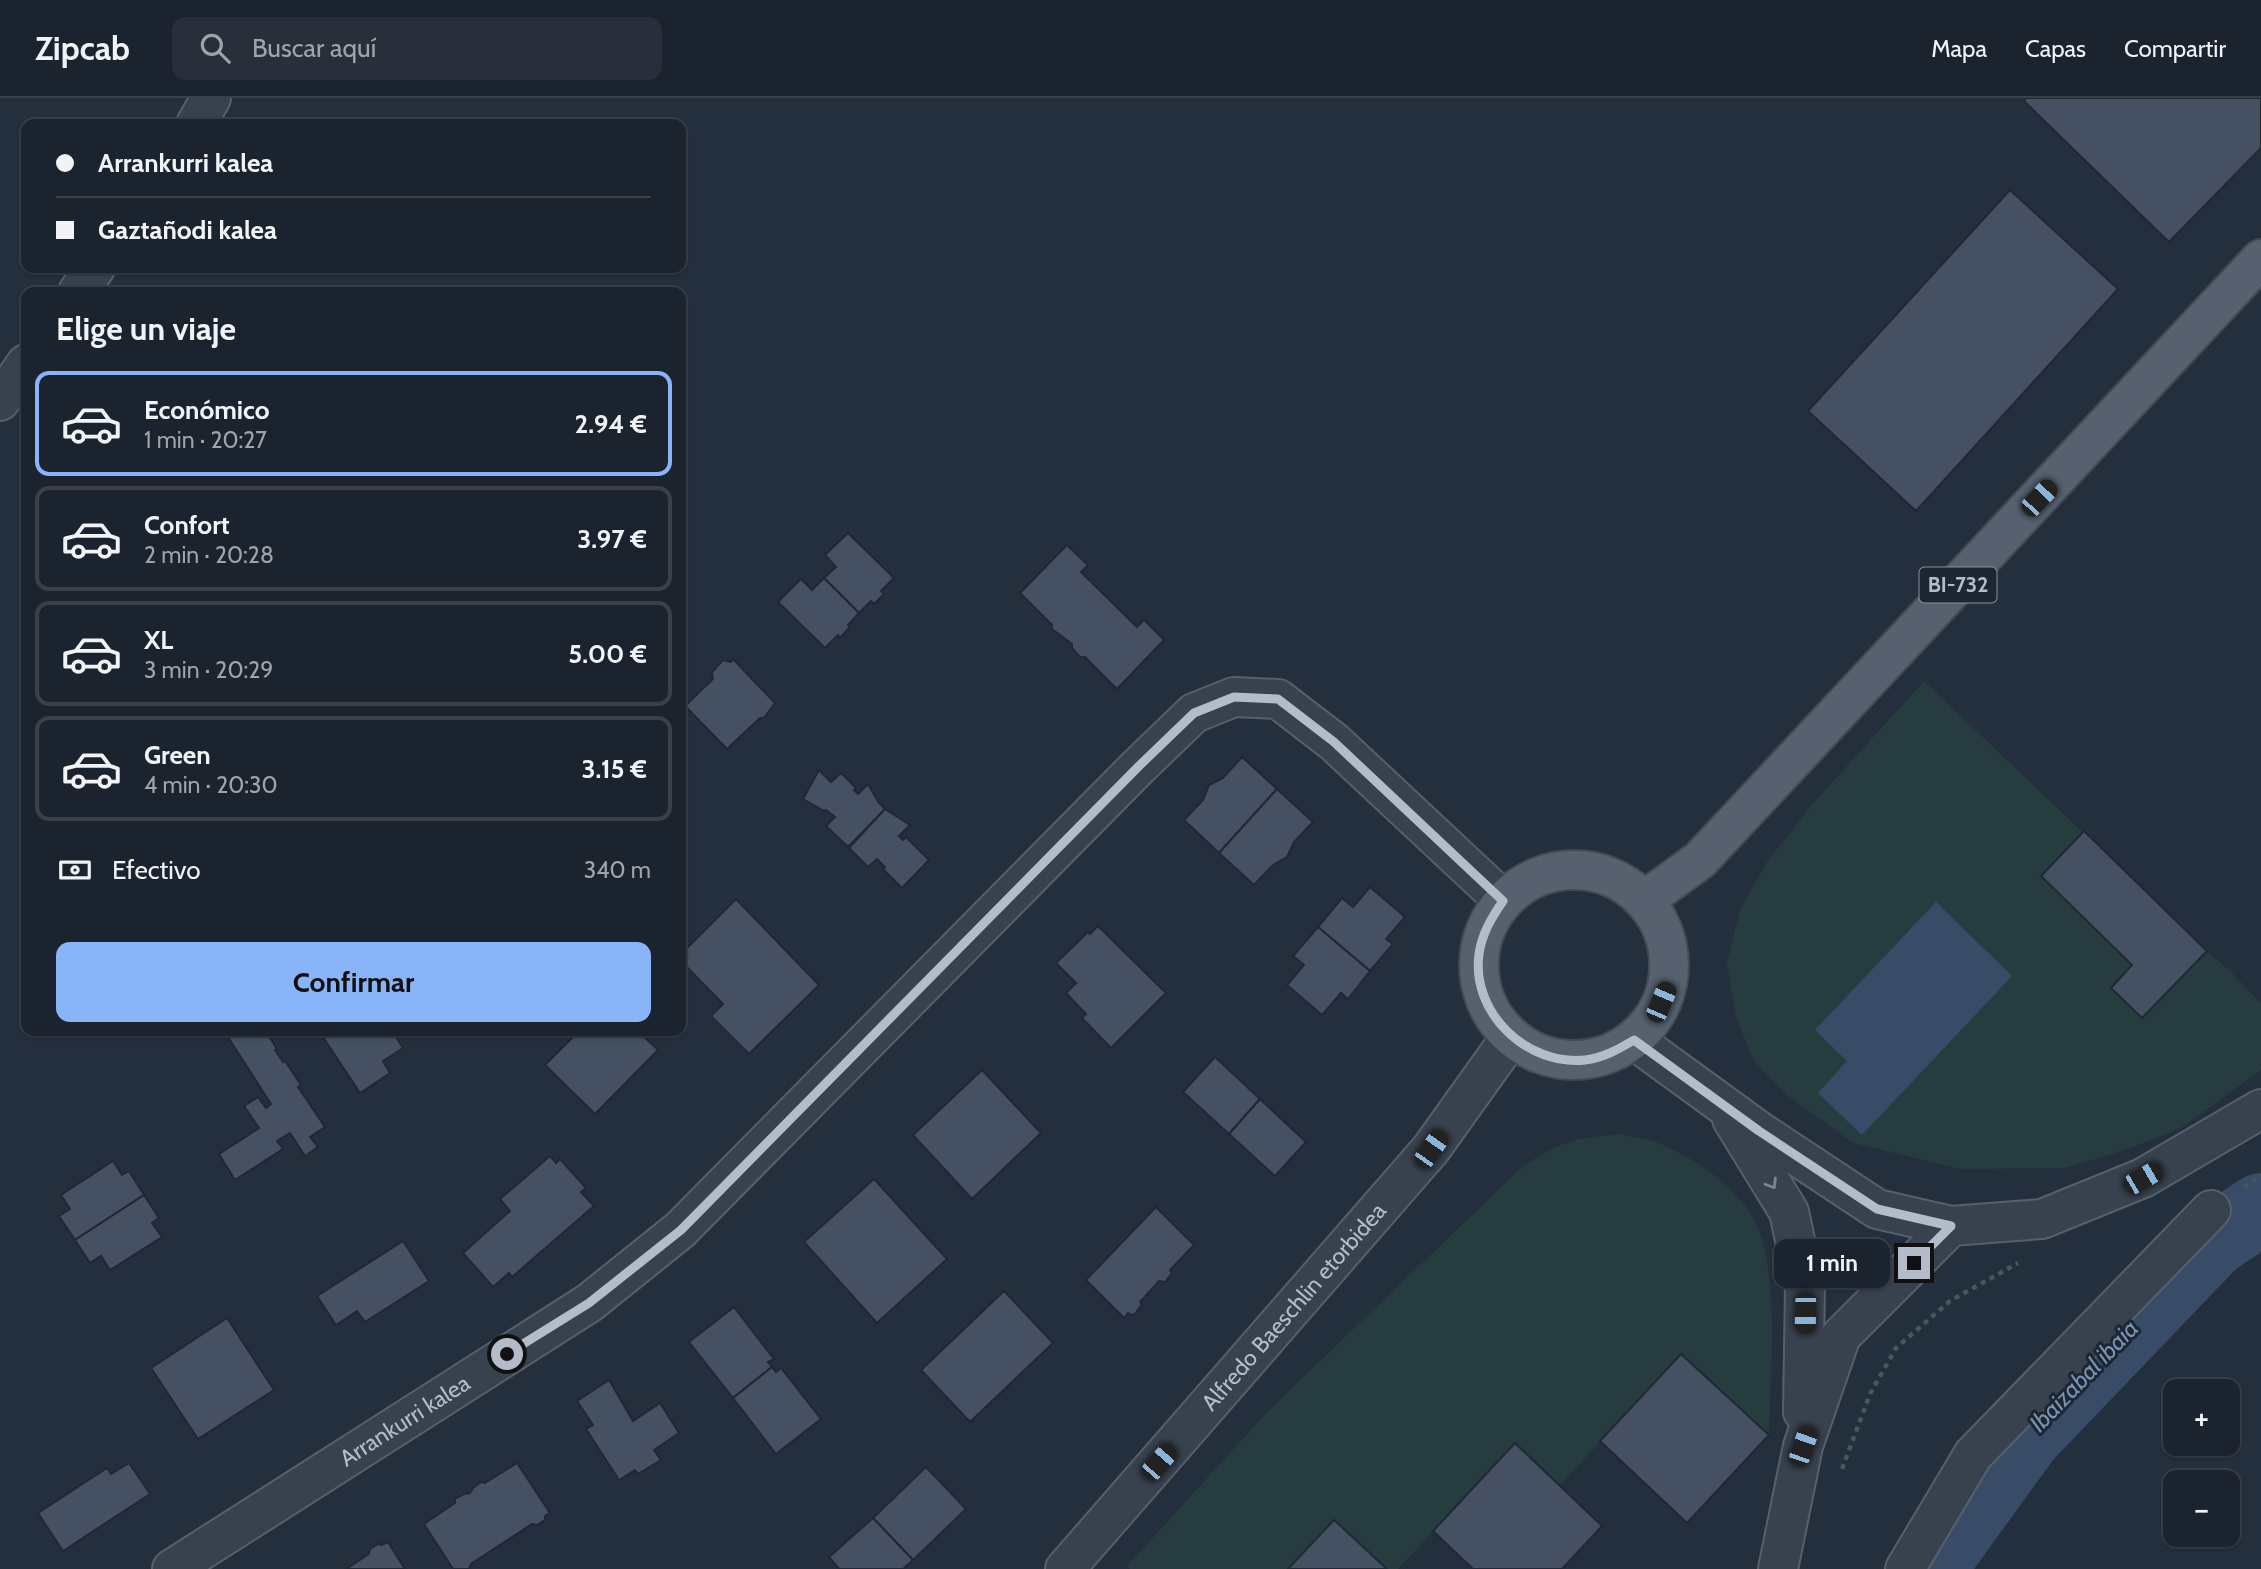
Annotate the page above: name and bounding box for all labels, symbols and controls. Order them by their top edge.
search box [172,17,662,80]
text: Zipcab [35,28,130,68]
icon: search [196,29,234,67]
text: Buscar aquí [252,32,376,64]
text: Mapa [1931,34,1987,63]
text: Capas [2025,34,2086,63]
text: Compartir [2124,34,2226,63]
text: Arrankurri kalea [98,147,273,179]
text: Gaztañodi kalea [98,214,277,246]
text: Elige un viaje [56,309,236,348]
icon: car [60,392,123,455]
text: Económico [144,394,270,426]
text: 2.94 € [575,408,647,440]
text: 1 min · 20:27 [144,426,267,454]
car [2017,475,2062,521]
icon: car [60,507,123,570]
text: Confort [144,509,230,541]
text: 3.97 € [577,523,647,555]
text: 2 min · 20:28 [144,541,274,569]
road number: BI-732 [1920,568,1996,602]
icon: car [60,622,123,685]
text: XL [144,624,173,656]
text: 5.00 € [568,638,647,670]
text: 3 min · 20:29 [144,656,273,684]
icon: car [60,737,123,800]
text: Green [144,739,211,771]
text: 3.15 € [582,753,647,785]
text: 4 min · 20:30 [144,771,278,799]
icon: cash [56,851,94,889]
text: Efectivo [112,854,201,886]
text: 340 m [584,856,651,884]
button: Confirmar [56,942,651,1022]
car [1644,979,1679,1025]
car [1411,1126,1452,1172]
car [2120,1158,2167,1198]
one-way arrow [1764,1176,1777,1189]
street label: Alfredo Baeschlin etorbidea [1196,1197,1392,1416]
callout: 1 min [1774,1238,1890,1288]
route end [1898,1247,1930,1279]
text: 1 min [1806,1249,1858,1277]
car [1795,1292,1816,1334]
water label: Ibaizabal ibaia [2023,1314,2144,1438]
route start [491,1338,523,1370]
street label: Arrankurri kalea [334,1369,475,1472]
map controls [2163,1379,2240,1547]
button: + [2163,1379,2240,1456]
car [1787,1423,1820,1469]
car [1138,1439,1181,1485]
button: − [2163,1470,2240,1547]

